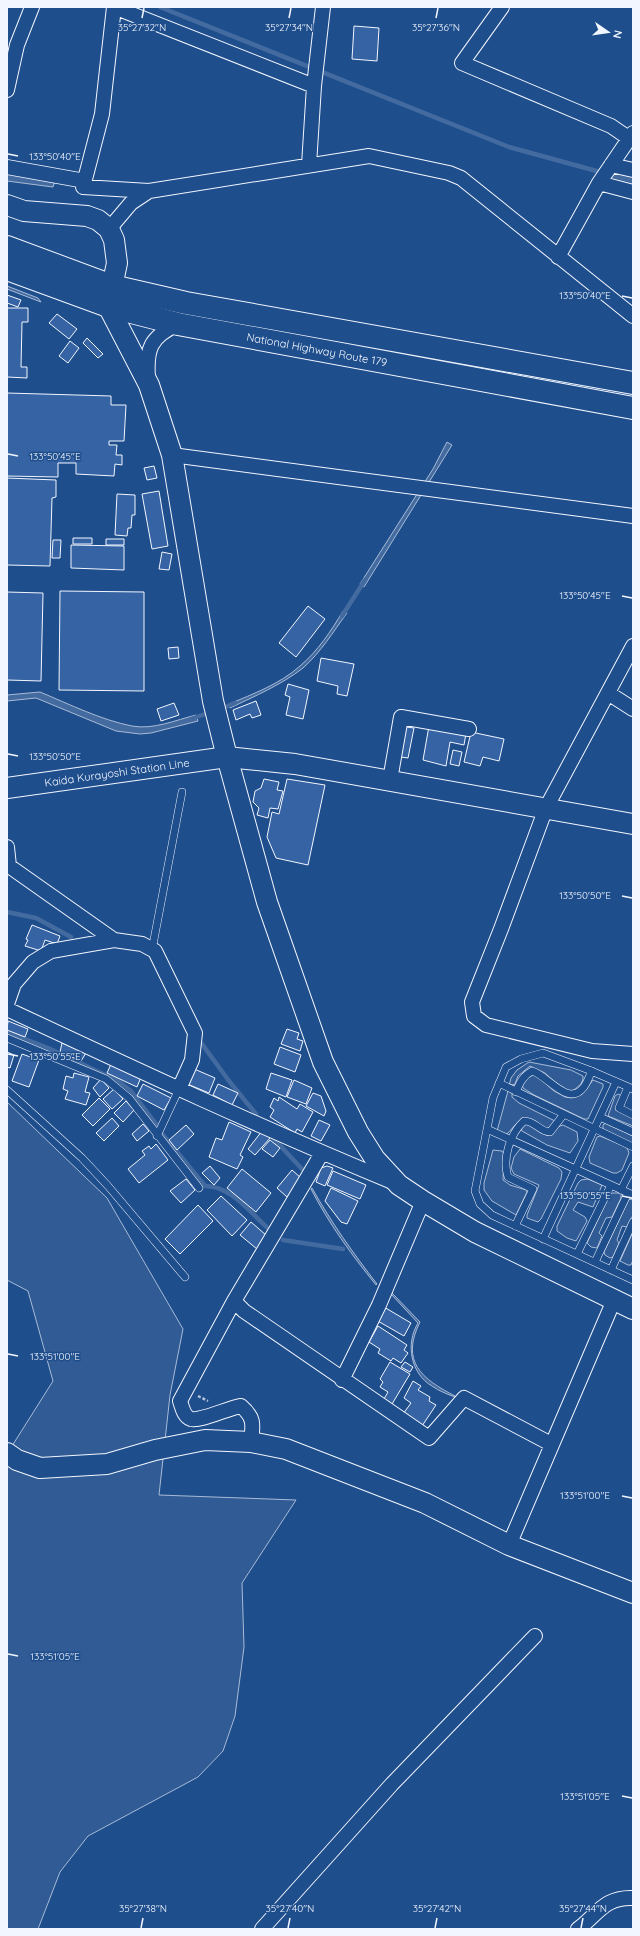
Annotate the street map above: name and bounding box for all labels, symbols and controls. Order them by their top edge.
north arrow [588,12,628,52]
text: 35°27'32"N [118,21,166,34]
text: 35°27'34"N [265,21,313,34]
text: 35°27'36"N [412,21,460,34]
text: N [610,29,625,40]
text: 133°50'40"E [29,150,81,163]
text: 133°50'40"E [559,289,611,302]
street label: National Highway Route 179 [245,330,388,369]
text: 133°50'45"E [29,450,81,463]
text: 133°50'45"E [559,589,611,602]
text: 133°50'50"E [29,750,81,763]
street label: Kaida Kurayoshi Station Line [43,755,190,790]
text: 133°50'50"E [559,889,611,902]
text: 133°50'55"E [29,1050,81,1063]
text: 133°50'55"E [559,1189,611,1202]
text: 133°51'00"E [30,1350,80,1363]
text: 133°51'00"E [560,1489,610,1502]
text: 133°51'05"E [30,1650,80,1663]
text: 133°51'05"E [560,1790,610,1803]
text: 35°27'38"N [119,1902,167,1915]
text: 35°27'40"N [266,1902,314,1915]
text: 35°27'42"N [413,1902,461,1915]
text: 35°27'44"N [559,1902,607,1915]

